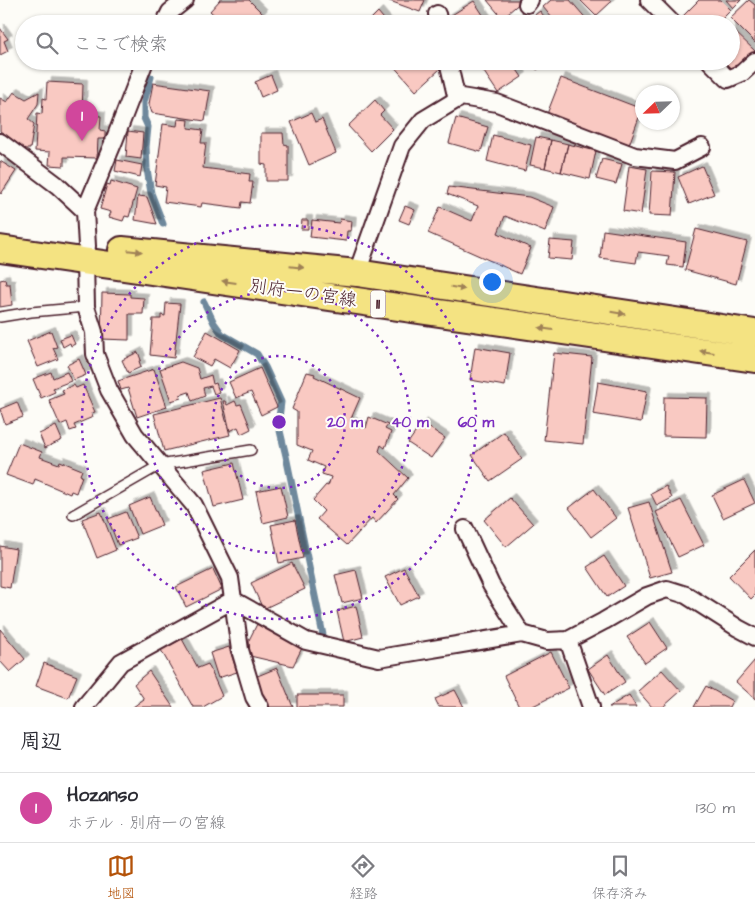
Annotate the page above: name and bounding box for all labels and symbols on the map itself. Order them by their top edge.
north arrow [635,85,680,130]
pin: 1 [66,100,98,141]
one-way arrow [127,247,143,255]
one-way arrow [289,263,305,271]
your location [479,269,505,295]
street label: 別府一の宮線 [248,273,358,313]
one-way arrow [221,278,237,286]
one-way arrow [450,285,466,293]
road number: 11 [370,290,386,318]
one-way arrow [611,309,627,317]
one-way arrow [538,324,554,332]
one-way arrow [698,348,714,356]
text: 20 m [326,412,363,433]
text: 40 m [391,412,429,433]
text: 60 m [458,412,495,433]
centre of rings [270,413,288,431]

